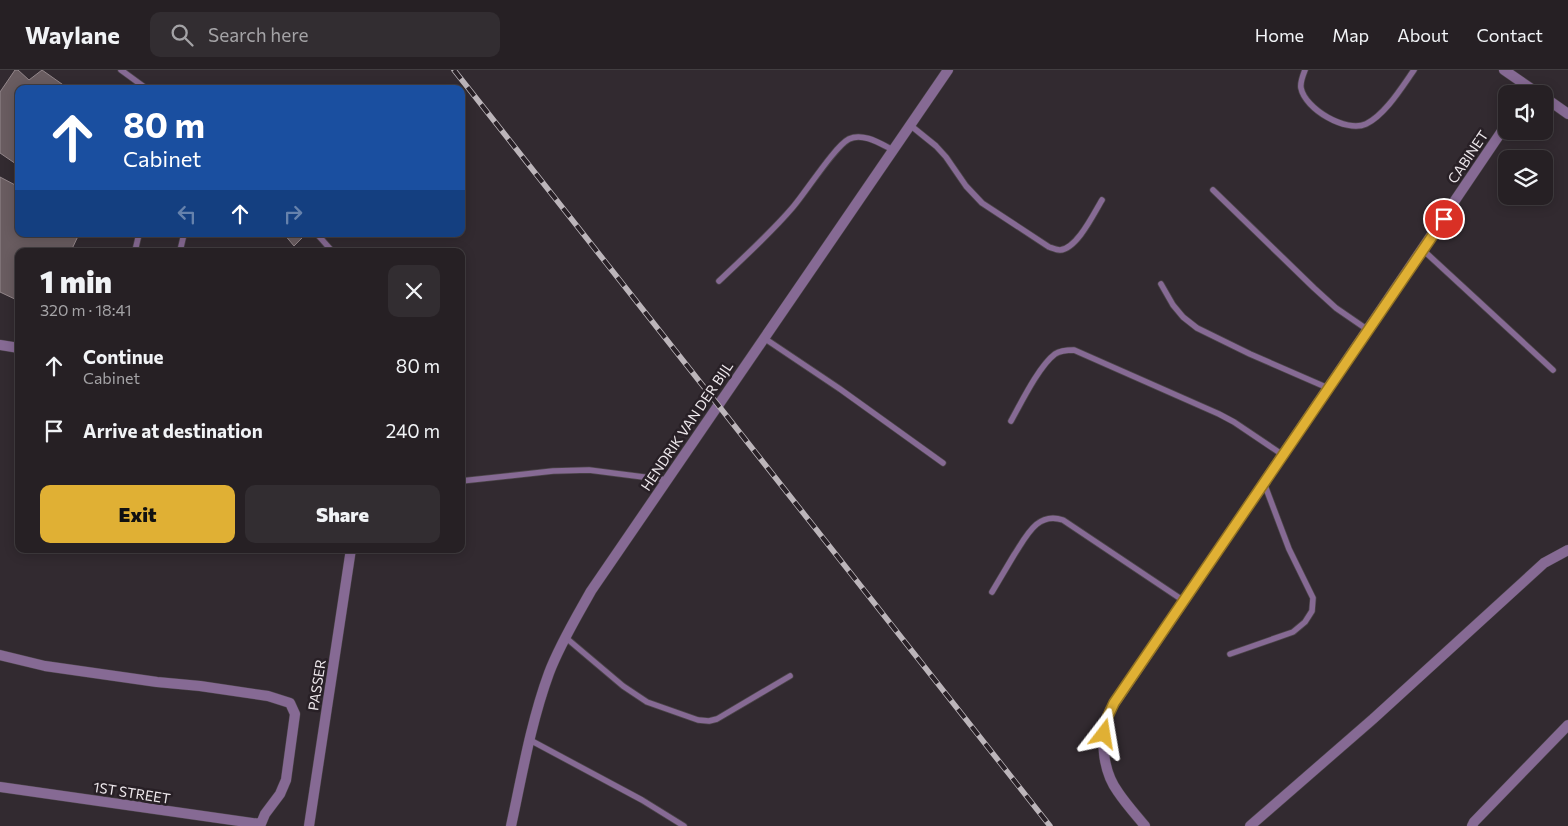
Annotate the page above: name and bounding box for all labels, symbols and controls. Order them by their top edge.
search box [150,12,500,57]
text: Waylane [25,20,120,49]
icon: search [168,21,196,49]
text: Search here [208,23,308,46]
text: Home [1255,24,1304,46]
text: Map [1332,24,1369,46]
text: About [1397,24,1449,46]
text: Contact [1477,24,1543,46]
map controls [1498,85,1553,205]
button: sound [1498,85,1553,140]
text: 80 m [123,102,205,145]
icon: ahead [40,105,105,170]
street label: CABINET [1444,127,1491,186]
text: Cabinet [123,145,201,172]
button: layers [1498,150,1553,205]
pin [1423,198,1465,240]
icon: left [173,200,201,228]
icon: ahead [226,200,254,228]
icon: right [279,200,307,228]
icon: arrive [1430,205,1458,233]
text: 1 min [40,262,112,299]
button: close [388,265,440,317]
text: 320 m · 18:41 [40,300,132,319]
text: Continue [83,345,163,368]
icon: ahead [40,352,68,380]
text: 80 m [396,354,440,377]
street label: HENDRIK VAN DER BIJL [637,358,736,494]
text: Cabinet [83,368,140,387]
icon: arrive [40,417,68,445]
text: Arrive at destination [83,419,263,442]
text: 240 m [386,419,440,442]
button: Exit [40,485,235,543]
button: Share [245,485,440,543]
street label: PASSER [304,658,329,712]
position arrow [1077,707,1129,759]
street label: 1ST STREET [92,778,172,807]

